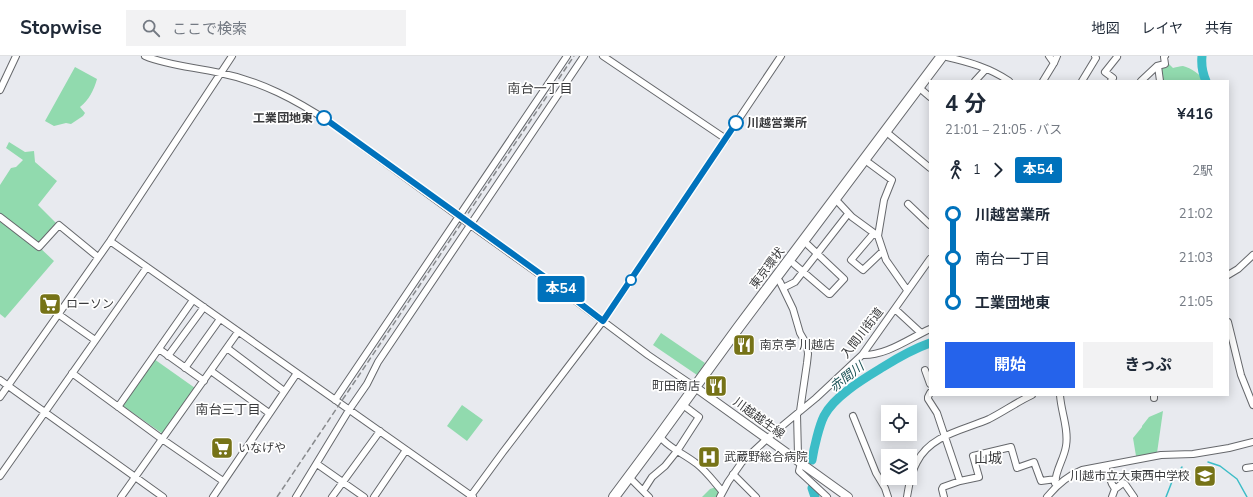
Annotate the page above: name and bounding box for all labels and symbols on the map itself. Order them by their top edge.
district label: 南台一丁目 [507,80,573,98]
place label: 工業団地東 [253,110,313,126]
marker: 工業団地東 [316,110,332,126]
marker: 川越営業所 [728,115,744,131]
place label: 川越営業所 [747,115,807,131]
street label: 東京環状 [746,244,788,292]
unlabelled marker [625,274,637,286]
line badge: 本54 [538,276,584,302]
supermarket icon: ローソン [37,291,63,317]
place label: ローソン [66,296,114,312]
street label: 入間川街道 [837,304,887,362]
restaurant icon: 南京亭 川越店 [731,332,757,358]
place label: 南京亭 川越店 [760,337,835,353]
water label: 赤間川 [826,357,869,396]
restaurant icon: 町田商店 [703,373,729,399]
place label: 町田商店 [652,378,700,394]
street label: 川越越生線 [730,394,788,442]
district label: 南台三丁目 [195,401,261,419]
supermarket icon: いなげや [209,435,235,461]
place label: いなげや [238,440,286,456]
hospital icon: 武蔵野総合病院 [696,444,722,470]
place label: 武蔵野総合病院 [724,449,808,465]
district label: 山城 [974,449,1002,468]
school or university icon: 川越市立大東西中学校 [1192,463,1218,489]
place label: 川越市立大東西中学校 [1070,468,1190,484]

